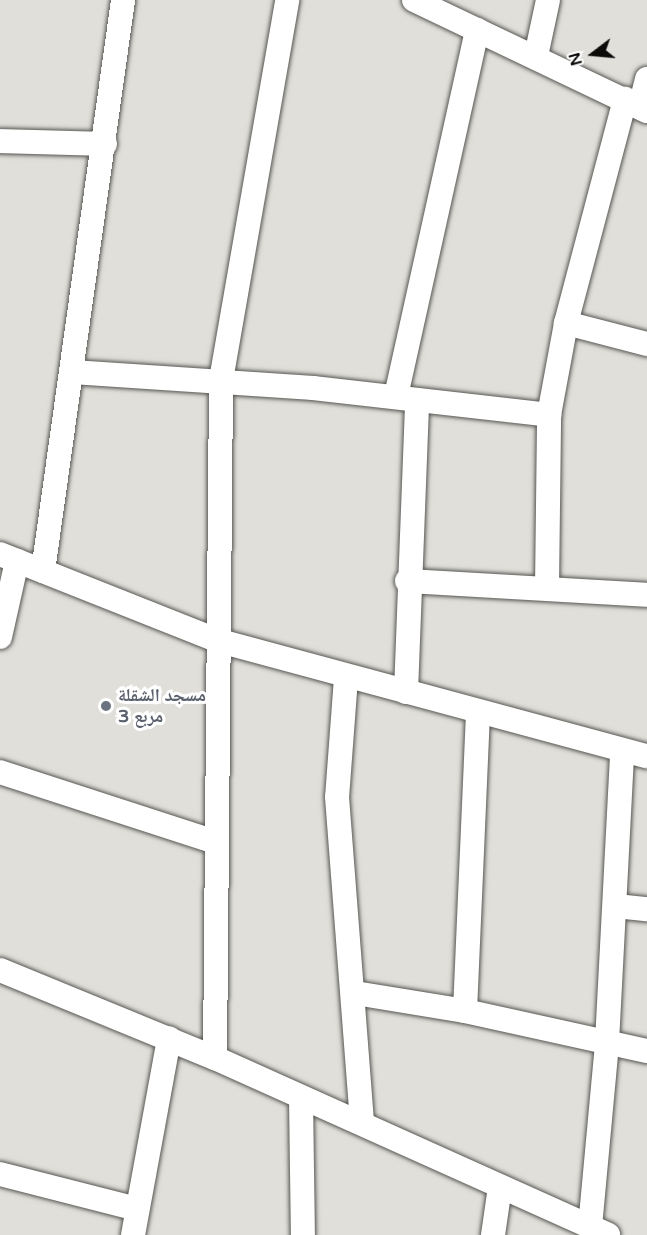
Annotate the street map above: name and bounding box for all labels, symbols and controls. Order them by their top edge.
north arrow [563,24,623,84]
text: N [564,50,587,68]
place label: مسجد الشقلة مربع 3 [118,685,206,728]
marker: مسجد الشقلة مربع 3 [99,699,113,713]

